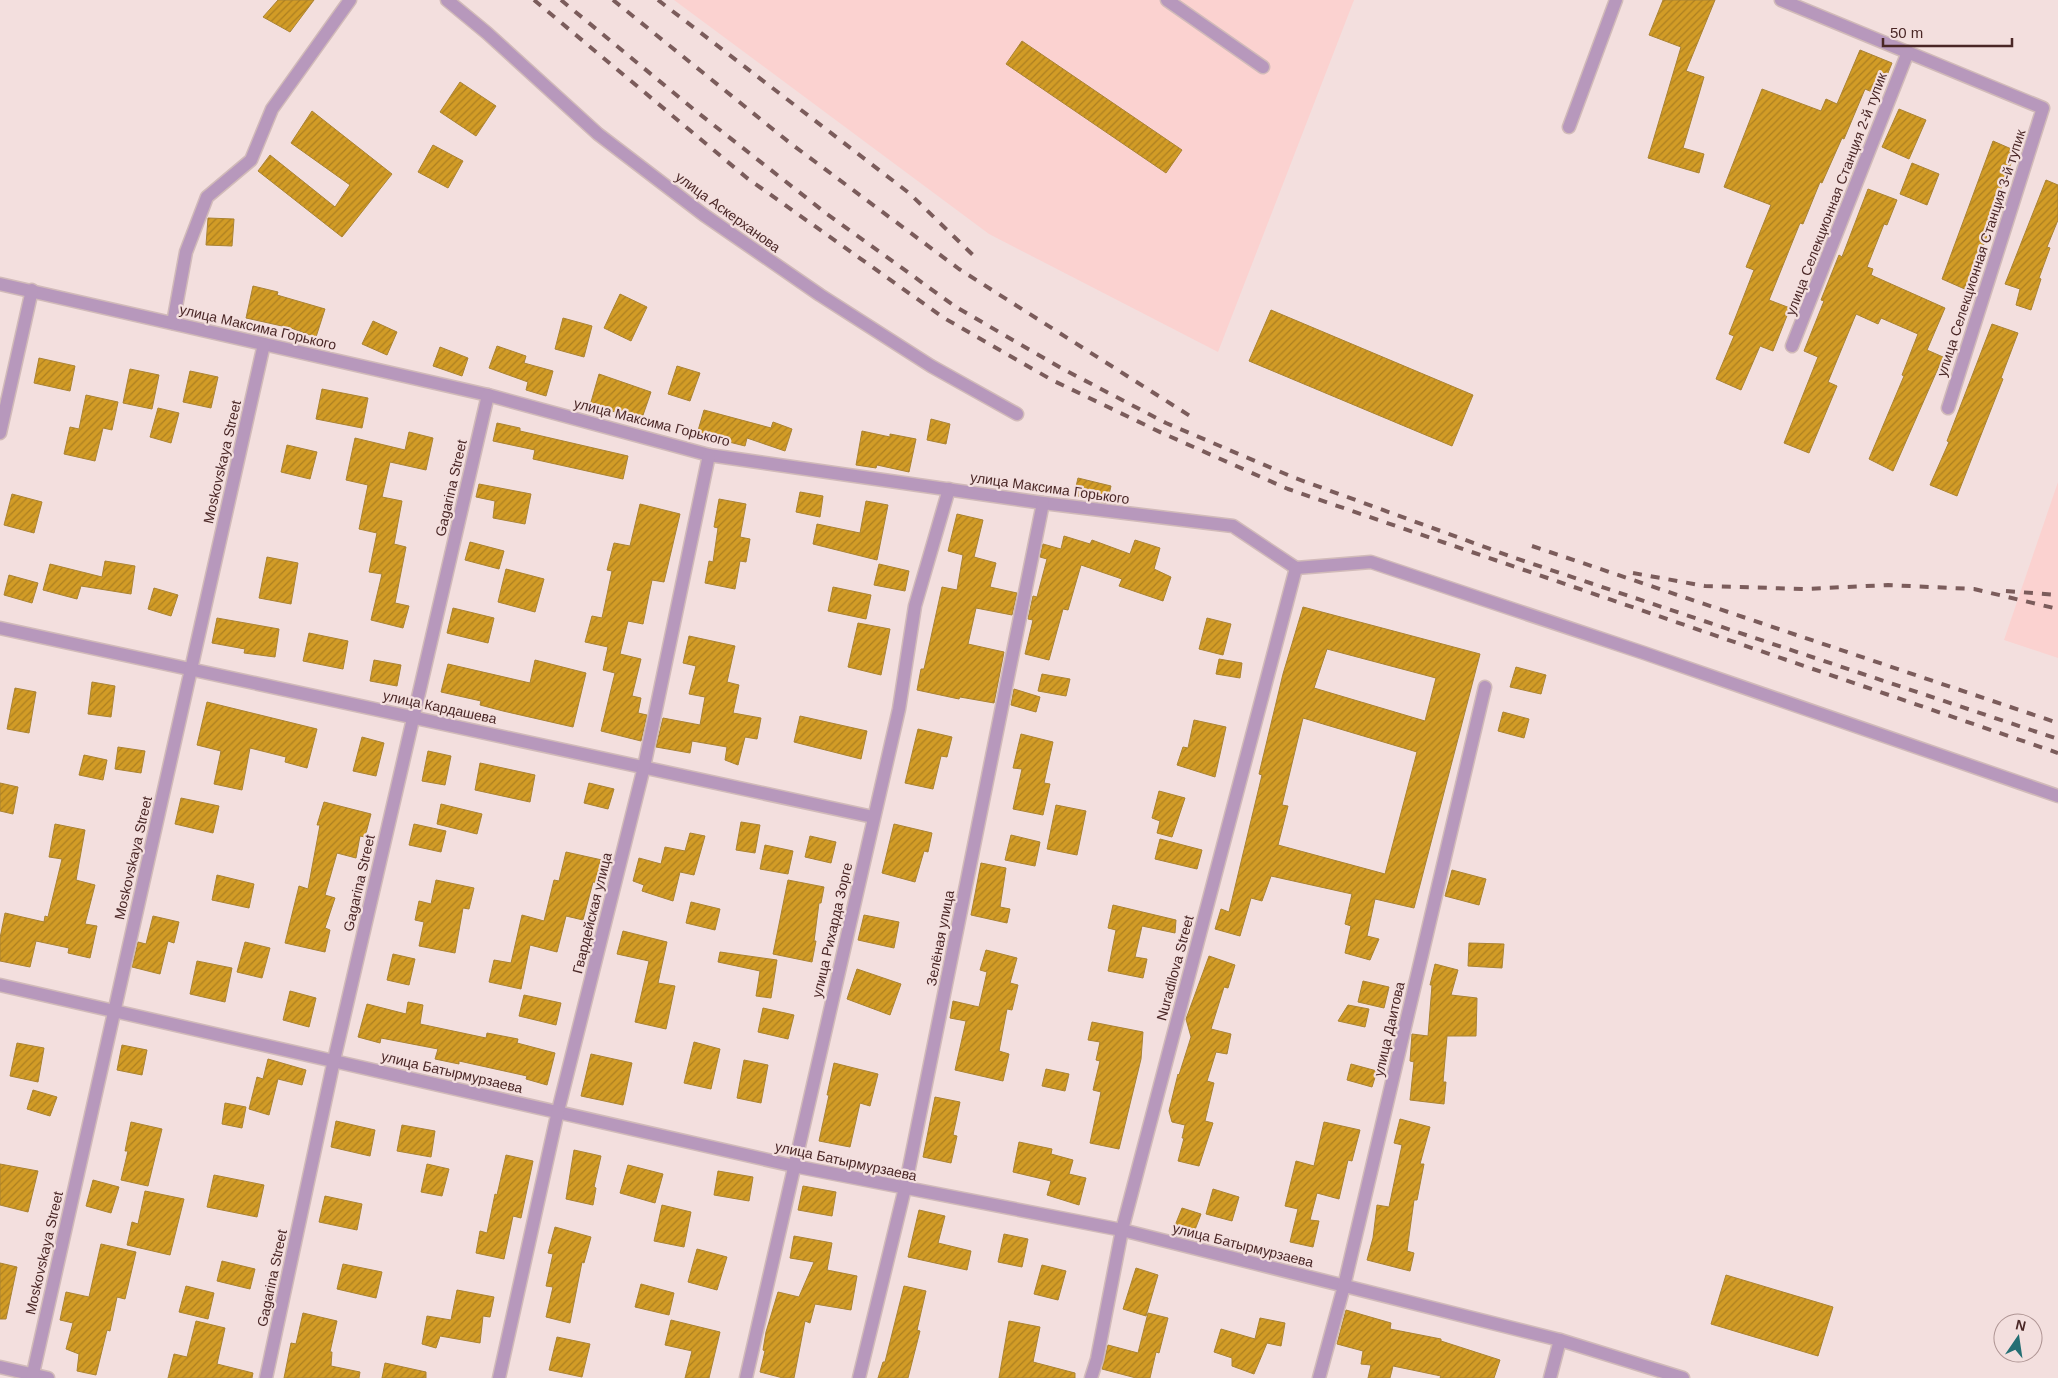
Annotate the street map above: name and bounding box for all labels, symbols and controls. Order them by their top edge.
scale bar [1883,15,2012,47]
text: 50 m [1890,24,1923,41]
street label: улица Селекционная Станция 2-й тупик [1782,70,1890,318]
street label: улица Селекционная Станция 3-й тупик [1933,127,2029,378]
street label: улица Аскерханова [672,169,784,256]
street label: улица Максима Горького [178,301,338,353]
street label: улица Максима Горького [572,395,732,449]
street label: Moskovskaya Street [200,399,244,525]
street label: Gagarina Street [432,438,470,538]
street label: улица Максима Горького [969,469,1131,507]
street label: улица Кардашева [382,687,499,727]
street label: Moskovskaya Street [111,795,155,921]
street label: Gagarina Street [340,833,378,933]
street label: Гвардейская улица [569,851,615,975]
street label: улица Рихарда Зорге [809,861,855,999]
street label: Зелёная улица [923,889,957,987]
street label: Nuradilova Street [1153,914,1197,1022]
street label: улица Даитова [1370,980,1408,1078]
street label: улица Батырмурзаева [380,1048,524,1096]
street label: улица Батырмурзаева [774,1138,919,1184]
street label: Moskovskaya Street [22,1190,66,1316]
street label: улица Батырмурзаева [1171,1220,1315,1270]
street label: Gagarina Street [254,1228,290,1328]
north arrow [1993,1313,2043,1363]
text: N [2014,1316,2028,1334]

